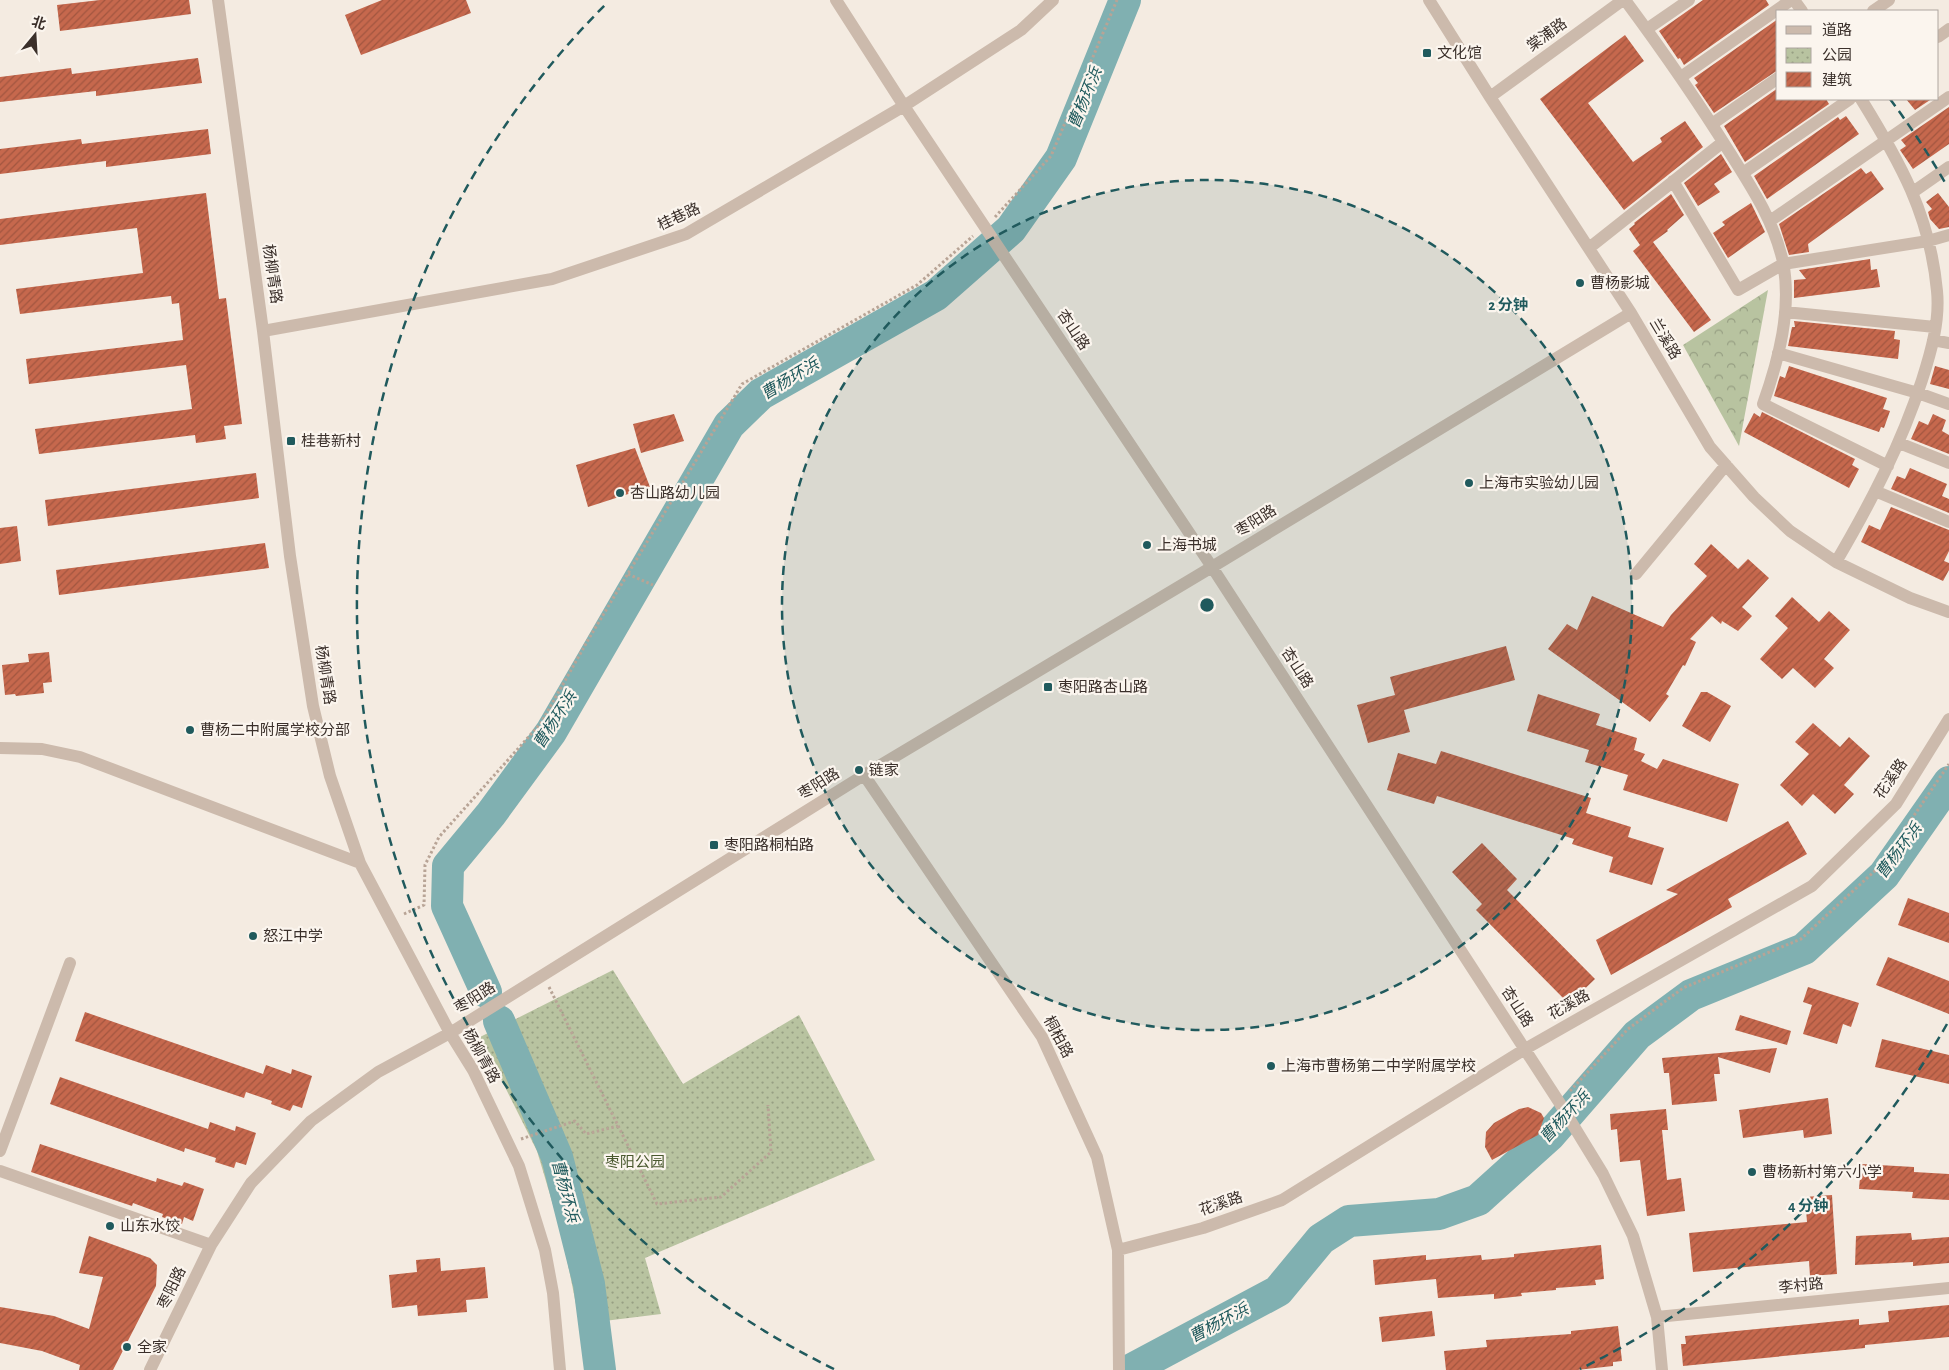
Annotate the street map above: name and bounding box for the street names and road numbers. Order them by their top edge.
street label: 棠浦路 [1523,14,1570,54]
street label: 桂巷路 [655,200,703,233]
street label: 杨柳青路 [260,243,285,305]
street label: 杏山路 [1054,307,1093,353]
street label: 兰溪路 [1647,315,1684,362]
street label: 枣阳路 [1232,502,1279,539]
street label: 杨柳青路 [313,644,338,706]
street label: 杏山路 [1278,644,1316,691]
street label: 花溪路 [1871,756,1910,802]
street label: 枣阳路 [795,765,842,802]
street label: 枣阳路 [451,979,498,1016]
street label: 杏山路 [1498,983,1536,1030]
street label: 花溪路 [1545,987,1592,1022]
street label: 桐柏路 [1041,1013,1076,1060]
street label: 杨柳青路 [460,1026,503,1086]
street label: 花溪路 [1197,1189,1245,1218]
street label: 枣阳路 [154,1264,189,1312]
street label: 李村路 [1778,1274,1824,1296]

